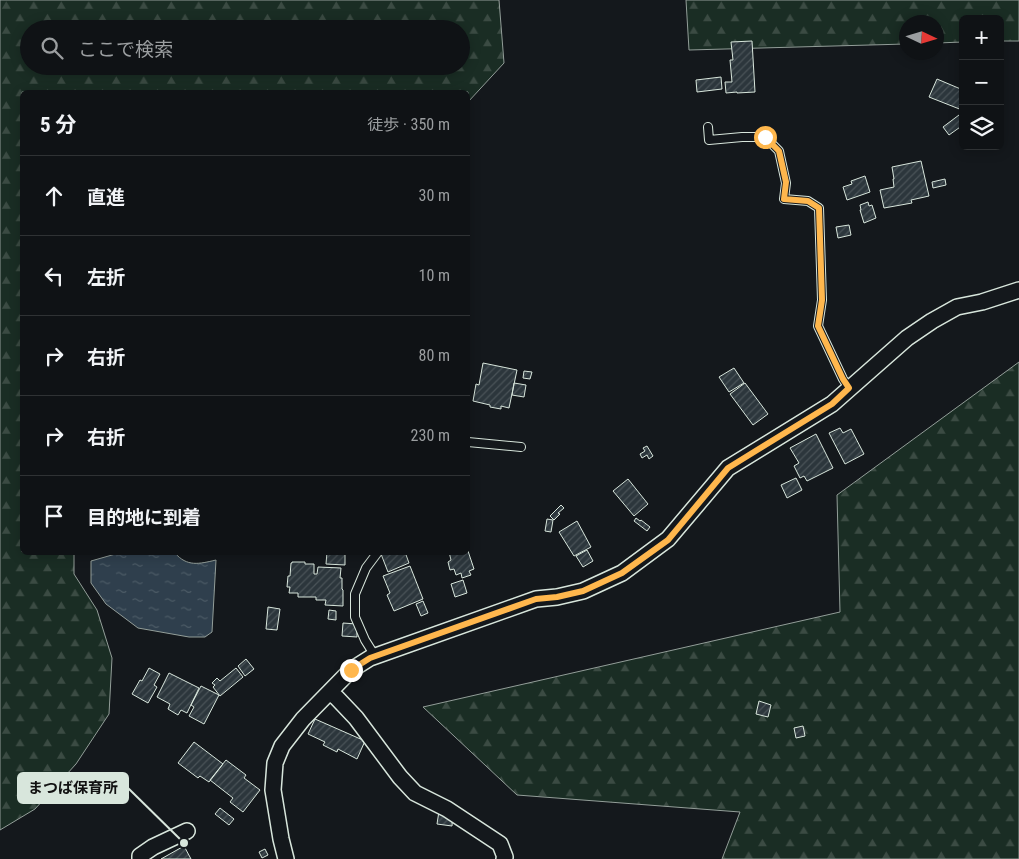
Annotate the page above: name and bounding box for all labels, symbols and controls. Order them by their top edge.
north arrow [899,15,944,60]
map controls [959,15,1004,150]
button: + [959,15,1004,60]
search box [20,20,470,75]
icon: search [38,34,66,62]
text: ここで検索 [78,38,173,61]
button: − [959,60,1004,105]
button: layers [959,105,1004,150]
text: 5 分 [40,113,76,137]
text: 徒歩 · 350 m [367,115,450,134]
route start [754,126,777,149]
icon: ahead [40,182,68,210]
text: 直進 [87,186,125,209]
text: 30 m [418,186,450,205]
icon: left [40,262,68,290]
text: 左折 [87,266,125,289]
text: 10 m [418,266,450,285]
icon: right [40,342,68,370]
text: 右折 [87,346,125,369]
text: 80 m [418,346,450,365]
icon: right [40,422,68,450]
text: 右折 [87,426,125,449]
text: 230 m [411,426,450,445]
icon: arrive [40,502,68,530]
text: 目的地に到着 [87,506,201,529]
route end [340,659,363,682]
callout: まつば保育所 [18,773,128,803]
text: まつば保育所 [28,779,118,797]

